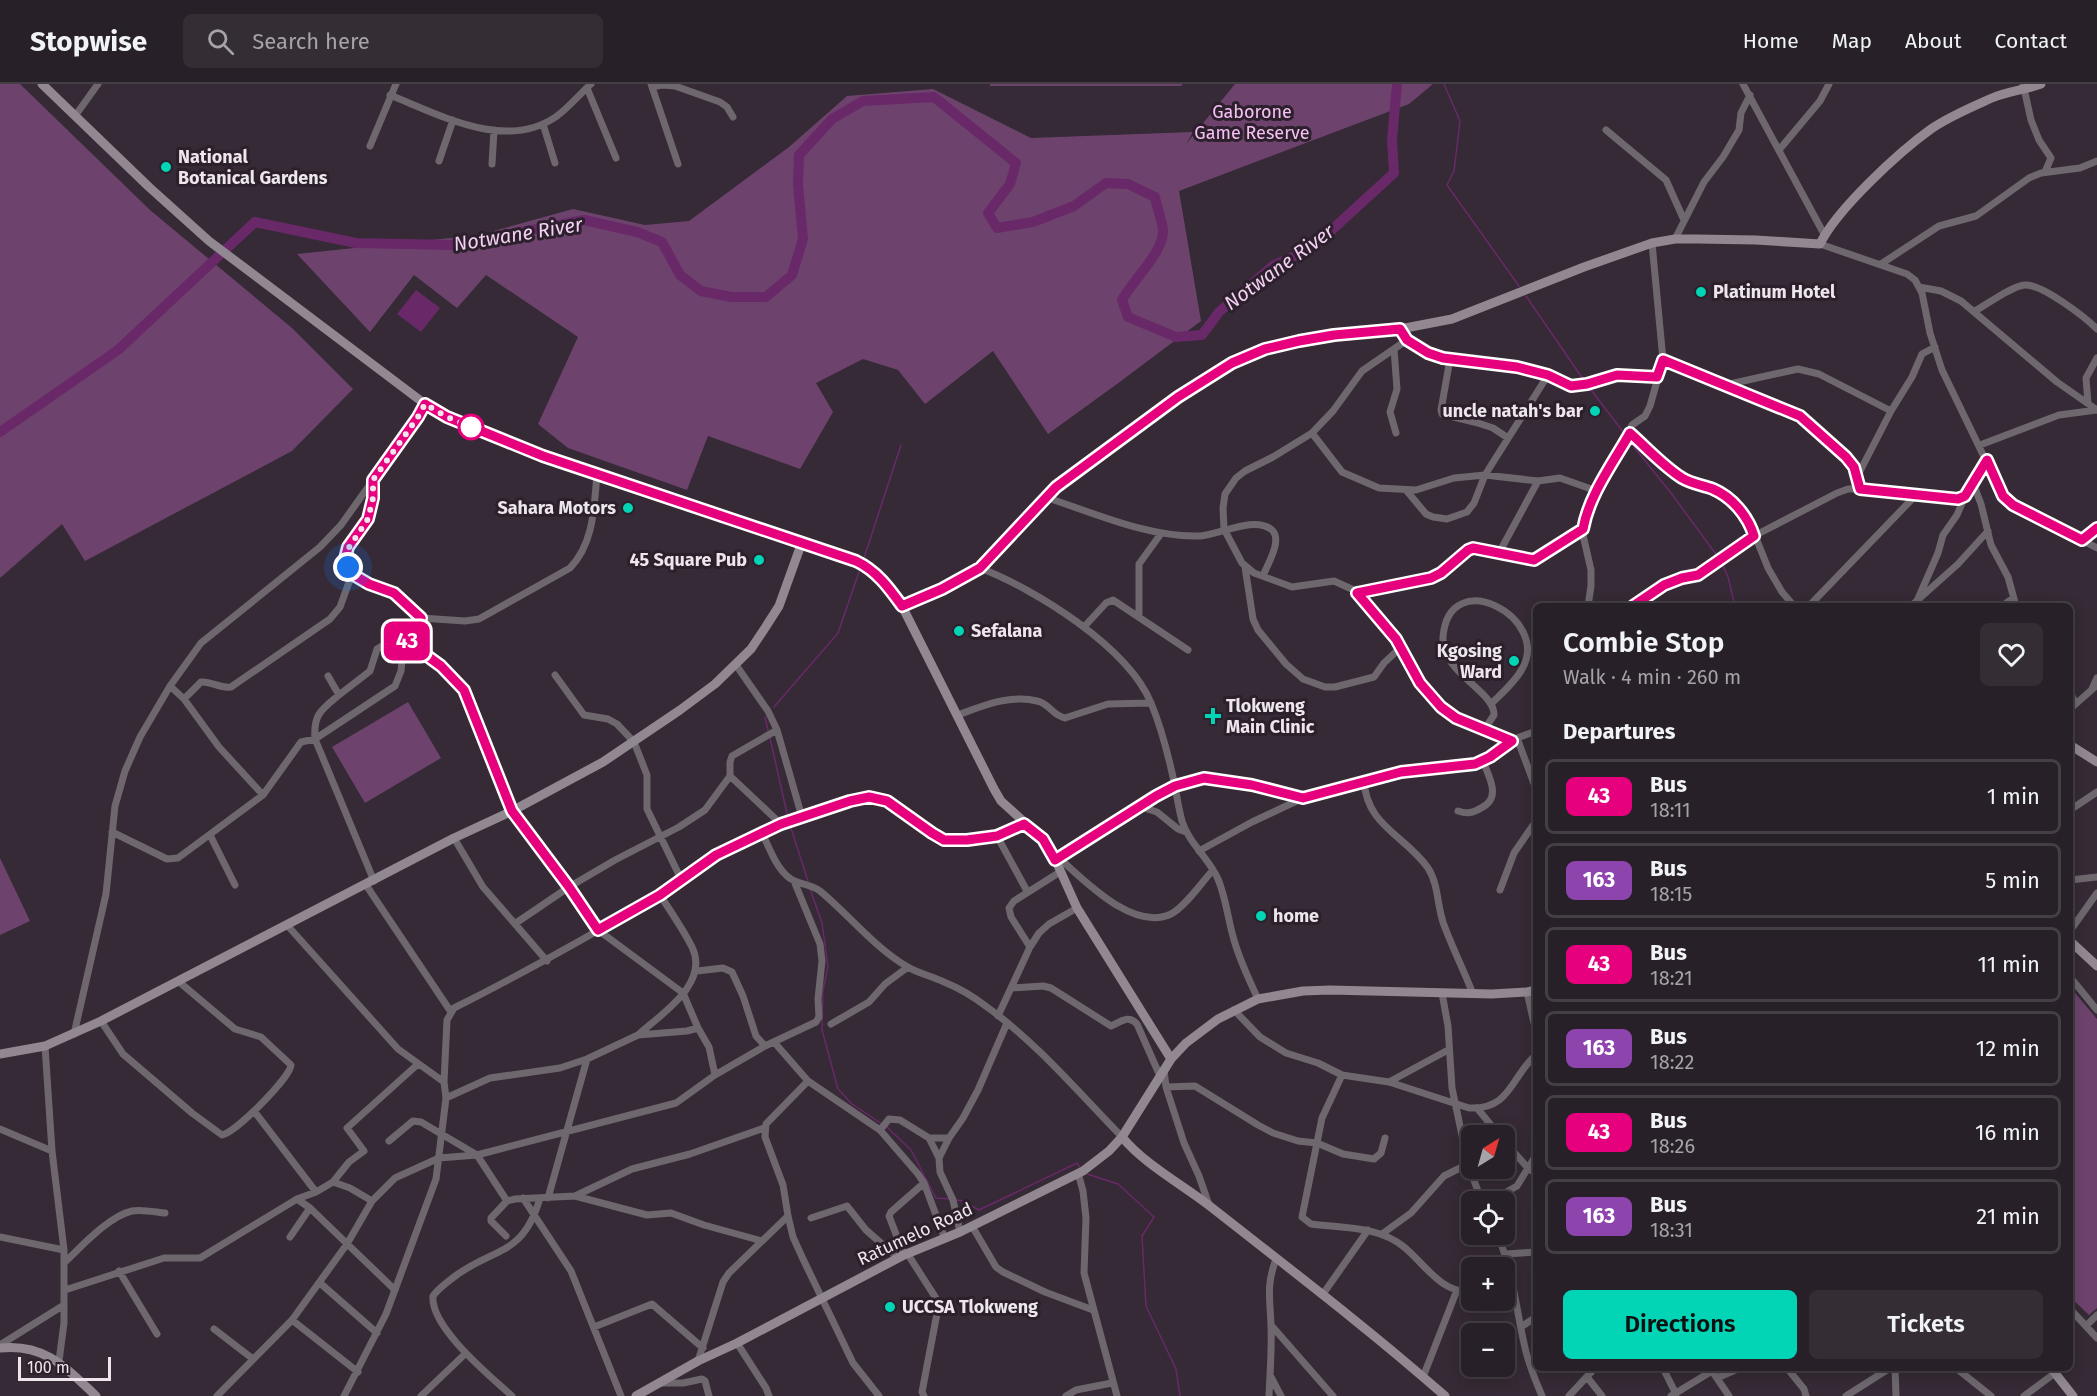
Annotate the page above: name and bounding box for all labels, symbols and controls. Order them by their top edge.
search box [183,14,603,68]
text: Stopwise [30,25,147,58]
icon: search [204,25,237,58]
text: Search here [252,28,370,55]
text: Home [1743,28,1799,54]
text: Map [1832,28,1872,54]
text: About [1905,28,1962,54]
text: Contact [1995,28,2067,54]
park label: Gaborone Game Reserve [1194,101,1310,144]
place label: National Botanical Gardens [178,146,328,189]
marker: National Botanical Gardens [159,160,173,174]
water label: Notwane River [452,212,585,256]
water label: Notwane River [1219,218,1340,315]
place label: Platinum Hotel [1713,281,1836,303]
marker: Platinum Hotel [1694,285,1708,299]
place label: uncle natah's bar [1442,400,1584,422]
marker: uncle natah's bar [1588,404,1602,418]
unlabelled marker [458,414,484,440]
place label: Sahara Motors [497,497,616,519]
marker: Sahara Motors [621,501,635,515]
place label: 45 Square Pub [630,549,747,571]
your location [333,552,363,582]
marker: 45 Square Pub [752,553,766,567]
place label: Sefalana [971,620,1042,642]
line badge: 43 [380,622,434,660]
button: heart [1980,623,2043,686]
marker: Sefalana [952,624,966,638]
text: Combie Stop [1563,626,1724,659]
text: 43 [396,628,418,654]
place label: Kgosing Ward [1437,640,1502,683]
marker: Kgosing Ward [1507,654,1521,668]
text: Walk · 4 min · 260 m [1563,665,1741,689]
place label: Tlokweng Main Clinic [1226,695,1315,738]
marker: Tlokweng Main Clinic [1204,707,1222,725]
text: Departures [1563,718,1675,745]
text: Bus [1650,771,1687,798]
text: 43 [1588,783,1610,809]
text: 1 min [1987,783,2040,810]
text: 18:11 [1650,798,1691,822]
text: Bus [1650,855,1687,882]
text: 163 [1583,867,1615,893]
text: 5 min [1985,867,2040,894]
text: 18:15 [1650,882,1692,906]
place label: home [1273,905,1319,927]
marker: home [1254,909,1268,923]
text: Bus [1650,939,1687,966]
text: 43 [1588,951,1610,977]
text: 11 min [1977,951,2040,978]
text: 18:21 [1650,966,1693,990]
text: Bus [1650,1023,1687,1050]
text: 163 [1583,1035,1615,1061]
text: 12 min [1976,1035,2040,1062]
text: 18:22 [1650,1050,1694,1074]
text: Bus [1650,1107,1687,1134]
text: 43 [1588,1119,1610,1145]
text: 16 min [1975,1119,2040,1146]
north arrow [1461,1125,1515,1179]
map controls [1461,1125,1515,1377]
text: 18:26 [1650,1134,1695,1158]
button: locate [1461,1191,1515,1245]
text: Bus [1650,1191,1687,1218]
street label: Ratumelo Road [854,1198,976,1270]
text: 163 [1583,1203,1615,1229]
text: 21 min [1976,1203,2040,1230]
text: 18:31 [1650,1218,1693,1242]
button: + [1461,1257,1515,1311]
button: Directions [1563,1290,1797,1359]
button: Tickets [1809,1290,2043,1359]
place label: UCCSA Tlokweng [902,1296,1038,1318]
marker: UCCSA Tlokweng [883,1300,897,1314]
button: − [1461,1323,1515,1377]
scale bar [18,1354,111,1382]
text: 100 m [27,1358,70,1377]

